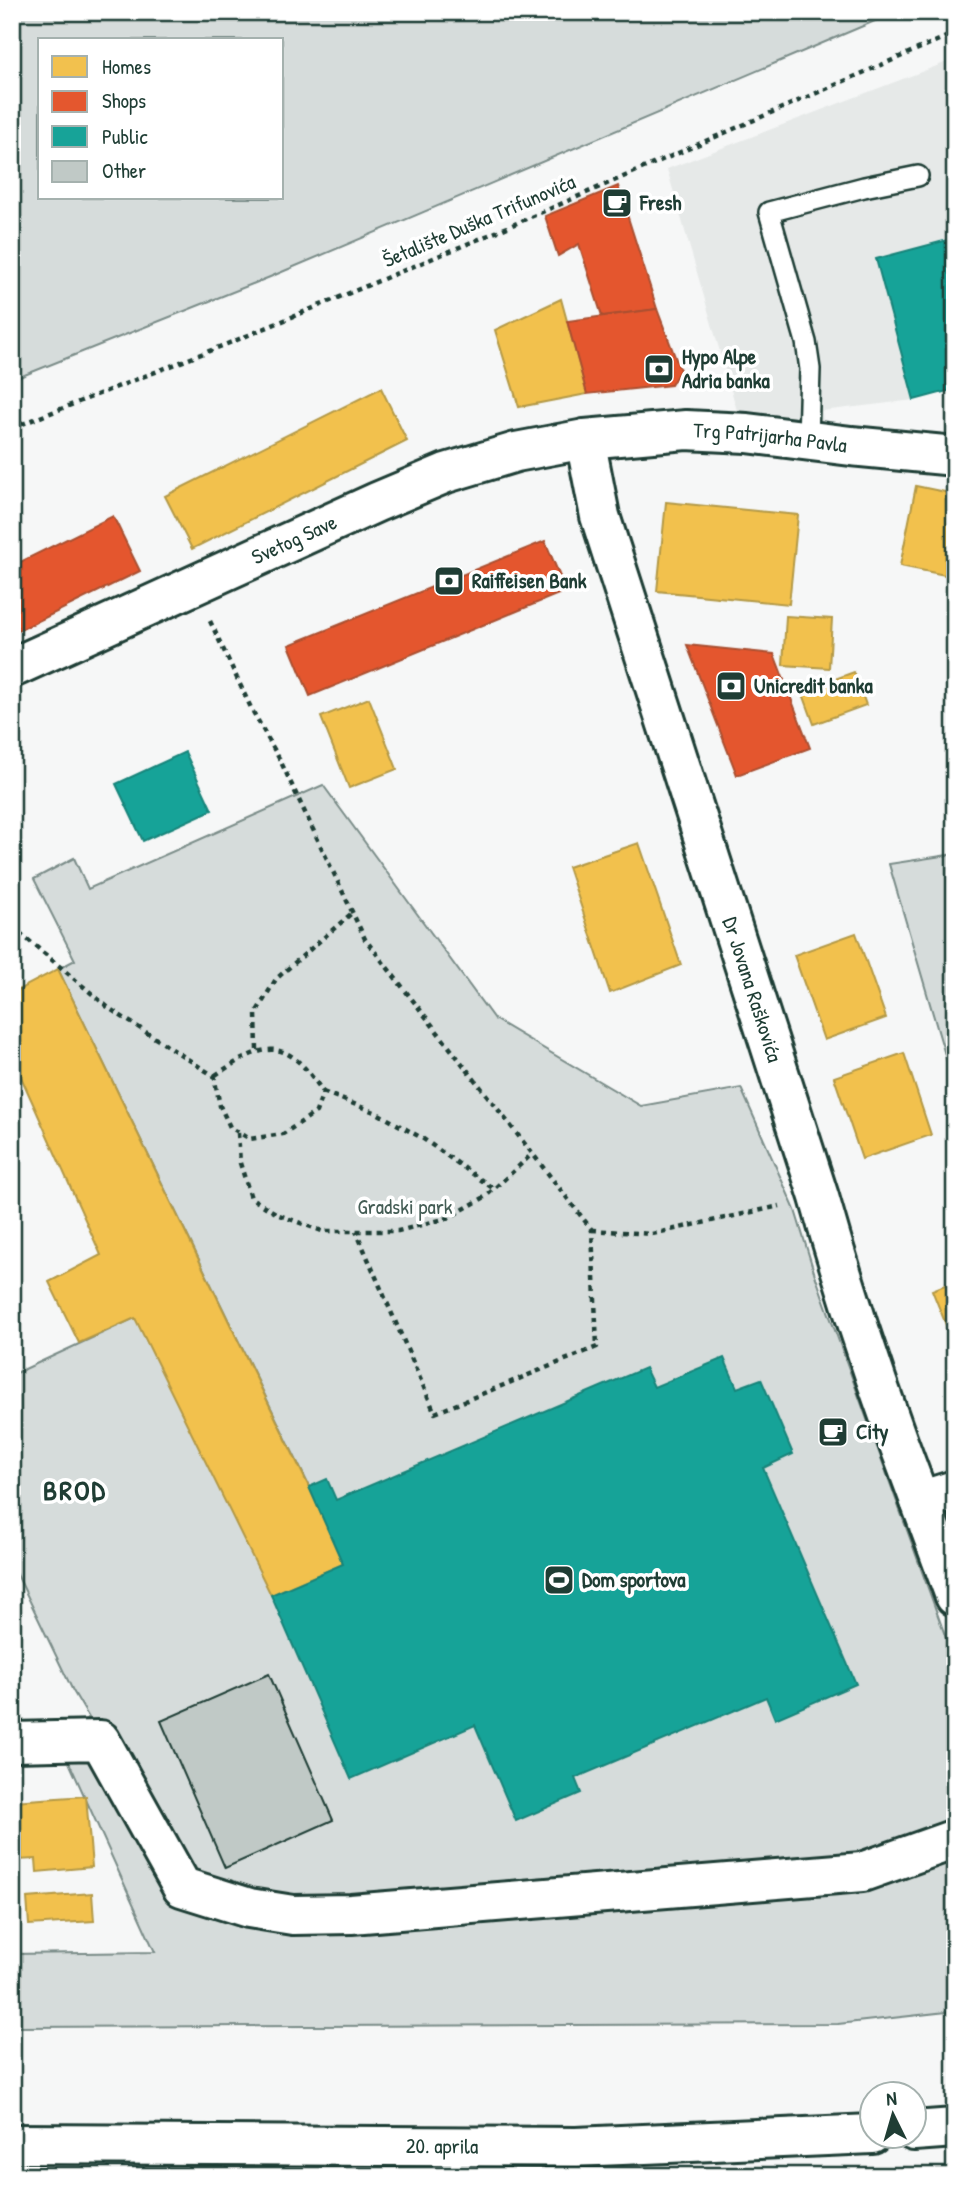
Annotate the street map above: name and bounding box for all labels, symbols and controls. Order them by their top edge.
legend [38,38,284,200]
text: Homes [102,52,151,81]
text: Shops [102,86,146,115]
text: Public [102,122,148,151]
text: Other [102,156,146,185]
street label: Šetalište Duška Trifunovića [378,167,580,274]
cafe icon: Fresh [600,186,634,220]
place label: Fresh [639,188,681,217]
place label: Hypo Alpe Adria banka [682,342,770,395]
bank icon: Hypo Alpe Adria banka [642,352,676,386]
street label: Trg Patrijarha Pavla [693,415,849,459]
street label: Svetog Save [247,507,341,571]
bank icon: Raiffeisen Bank [432,564,466,598]
place label: Raiffeisen Bank [472,566,587,595]
bank icon: Unicredit banka [714,669,748,703]
place label: Unicredit banka [754,671,873,700]
street label: Dr Jovana Raškovića [716,913,790,1066]
park label: Gradski park [358,1192,453,1221]
cafe icon: City [816,1415,850,1449]
place label: City [856,1417,888,1447]
district label: BROD [43,1471,107,1509]
sports icon: Dom sportova [542,1563,576,1597]
place label: Dom sportova [582,1565,686,1595]
north arrow [858,2080,928,2150]
text: N [885,2085,898,2111]
street label: 20. aprila [406,2131,478,2160]

